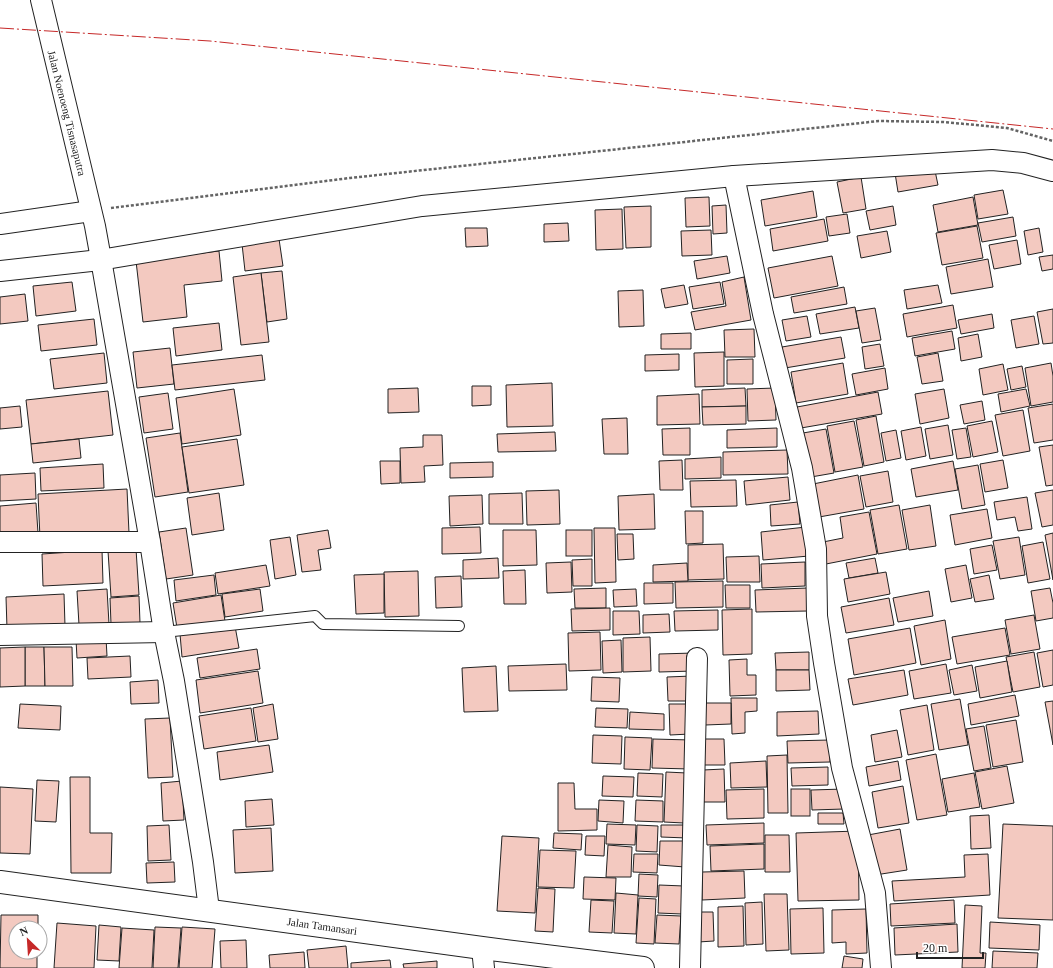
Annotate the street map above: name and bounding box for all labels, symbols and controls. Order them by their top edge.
street label: Jalan Noenoeng Tisnasaputra [46,49,88,177]
street label: Jalan Tamansari [286,915,358,937]
north arrow [8,920,48,960]
text: N [18,924,30,938]
scale bar [917,934,983,960]
text: 20 m [923,941,948,955]

